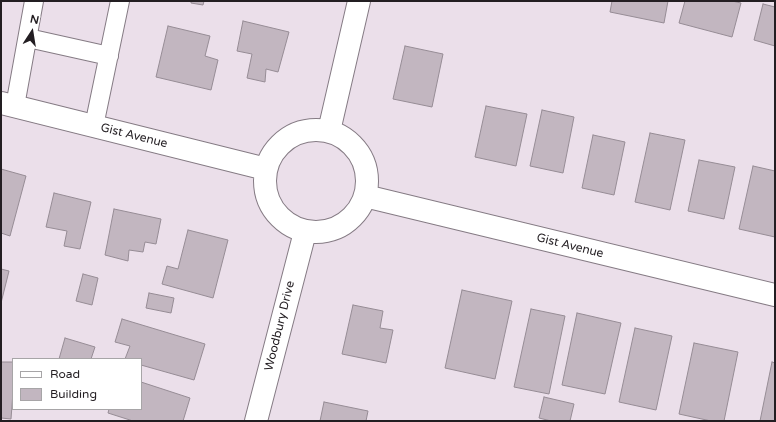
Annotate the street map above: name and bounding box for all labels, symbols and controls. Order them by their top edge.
north arrow [12,12,52,52]
text: N [29,12,40,27]
street label: Gist Avenue [99,121,169,151]
street label: Gist Avenue [535,231,605,261]
street label: Woodbury Drive [262,279,298,373]
legend [12,358,142,410]
text: Road [50,367,80,381]
text: Building [50,387,97,401]

